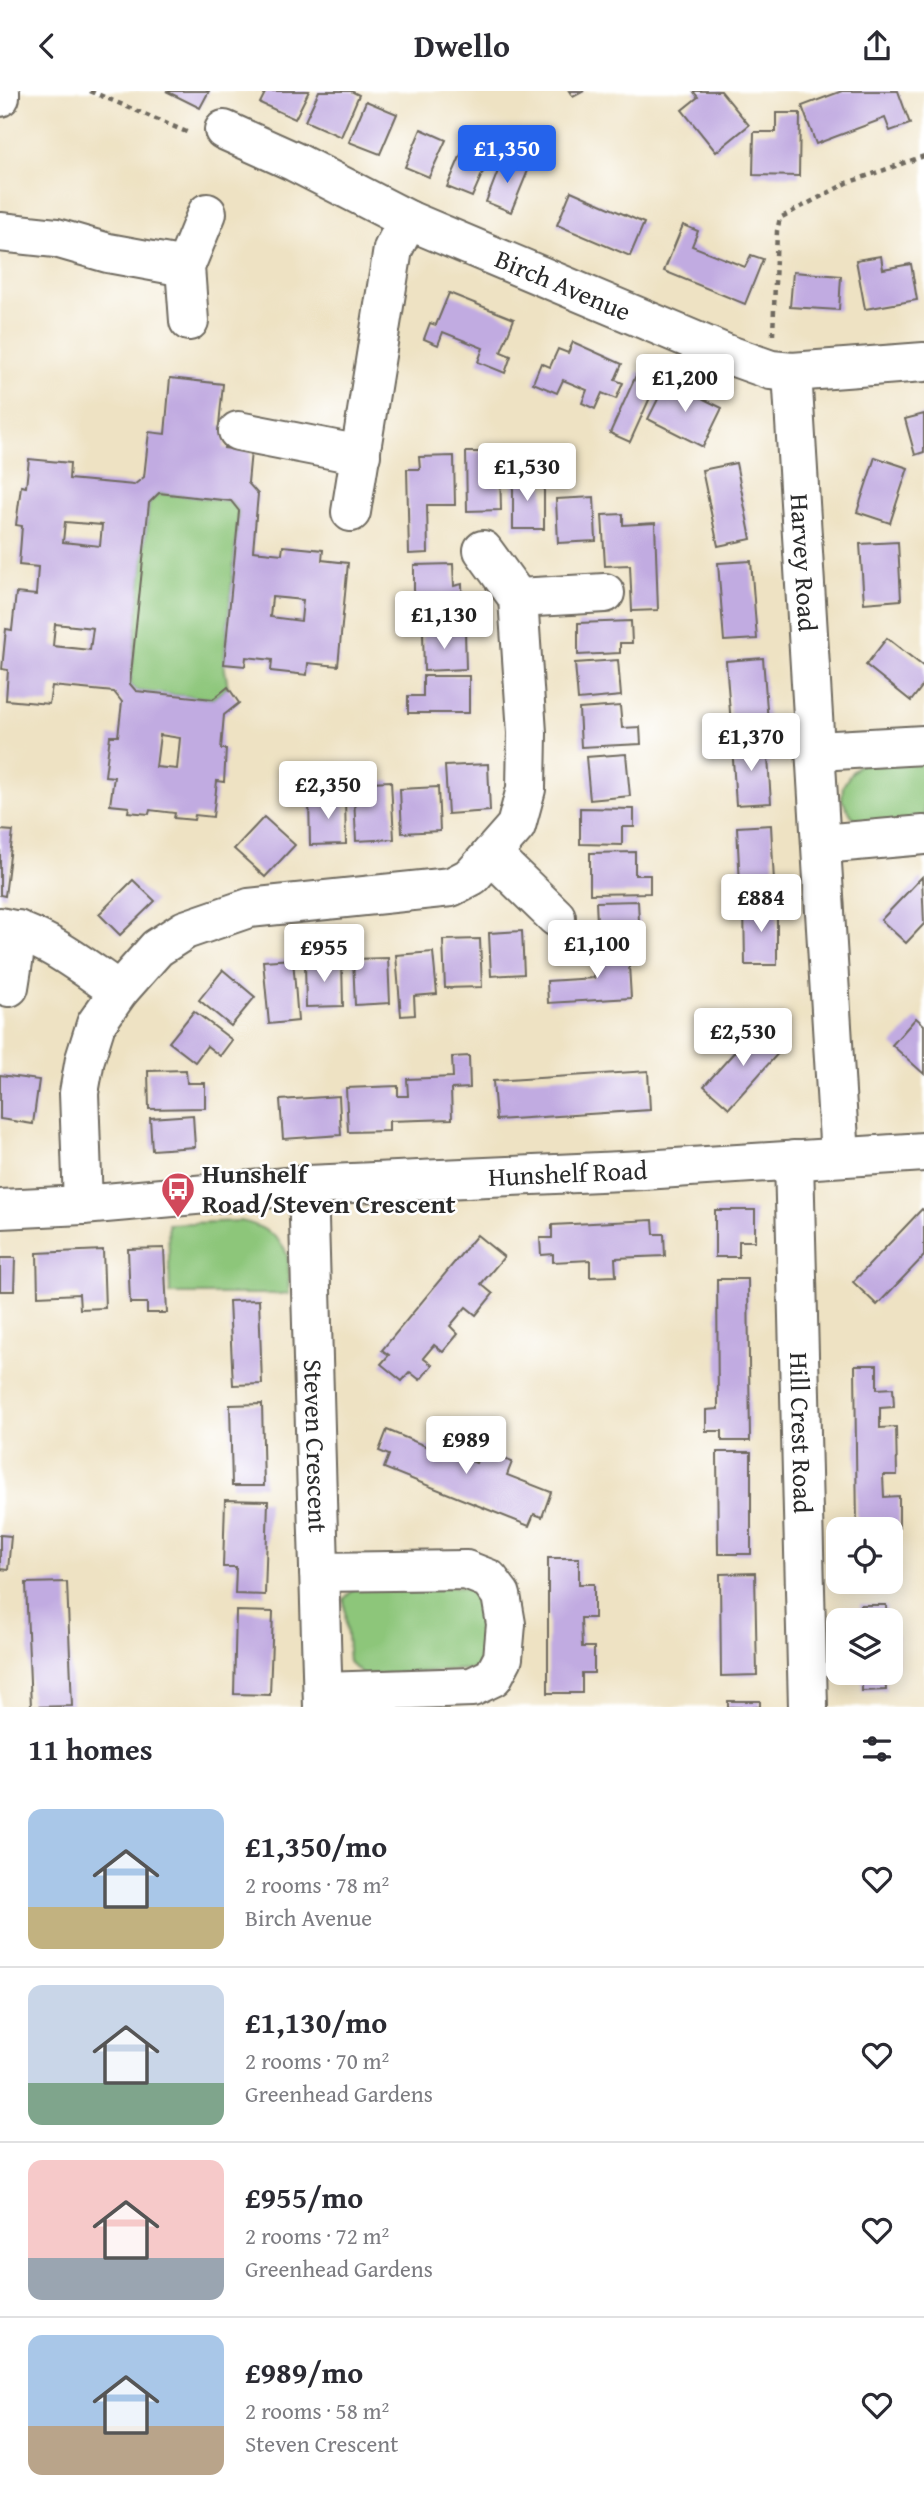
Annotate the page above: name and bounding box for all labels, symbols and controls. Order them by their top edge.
text: Dwello [414,22,510,69]
icon: back [28,27,66,65]
icon: share [858,27,896,65]
pin: £1,350 [450,125,564,185]
text: £1,350 [474,131,540,164]
street label: Birch Avenue [489,239,637,331]
pin: £1,200 [628,355,742,414]
text: £1,200 [652,360,718,393]
pin: £1,530 [470,443,584,503]
text: £1,530 [494,449,560,482]
street label: Harvey Road [780,493,828,633]
pin: £1,130 [387,591,501,651]
text: £1,130 [411,597,477,630]
pin: £1,370 [694,713,808,773]
text: £1,370 [718,719,784,752]
pin: £2,350 [271,761,385,821]
text: £2,350 [295,767,361,800]
pin: £884 [720,875,802,934]
text: £884 [737,880,785,913]
pin: £1,100 [540,921,654,980]
pin: £955 [283,925,365,984]
text: £1,100 [564,926,630,959]
text: £955 [300,930,348,963]
pin: £2,530 [686,1009,800,1068]
text: £2,530 [710,1014,776,1047]
street label: Hunshelf Road [487,1150,648,1196]
place label: Hunshelf Road/Steven Crescent [202,1154,456,1223]
bus stop icon: Hunshelf Road/Steven Crescent [159,1170,197,1219]
street label: Hill Crest Road [780,1352,823,1514]
street label: Steven Crescent [294,1359,338,1533]
pin: £989 [425,1417,507,1476]
text: £989 [442,1422,490,1455]
map controls [826,1517,903,1685]
button: locate [826,1517,903,1594]
button: layers [826,1608,903,1685]
text: 11 homes [28,1727,153,1771]
icon: filters [858,1730,896,1768]
text: £1,350/mo [245,1824,387,1868]
icon: home [84,1837,168,1921]
icon: heart [858,1860,896,1898]
text: 2 rooms · 78 m² [245,1868,389,1901]
text: Birch Avenue [245,1901,372,1934]
text: £1,130/mo [245,2000,387,2044]
icon: home [84,2013,168,2097]
icon: heart [858,2036,896,2074]
text: 2 rooms · 70 m² [245,2044,389,2077]
text: Greenhead Gardens [245,2077,433,2110]
text: £955/mo [245,2175,363,2219]
icon: home [84,2188,168,2272]
icon: heart [858,2211,896,2249]
text: 2 rooms · 72 m² [245,2219,389,2252]
text: Greenhead Gardens [245,2252,433,2285]
text: £989/mo [245,2350,363,2394]
icon: home [84,2363,168,2447]
icon: heart [858,2386,896,2424]
text: 2 rooms · 58 m² [245,2394,389,2427]
text: Steven Crescent [245,2427,398,2460]

